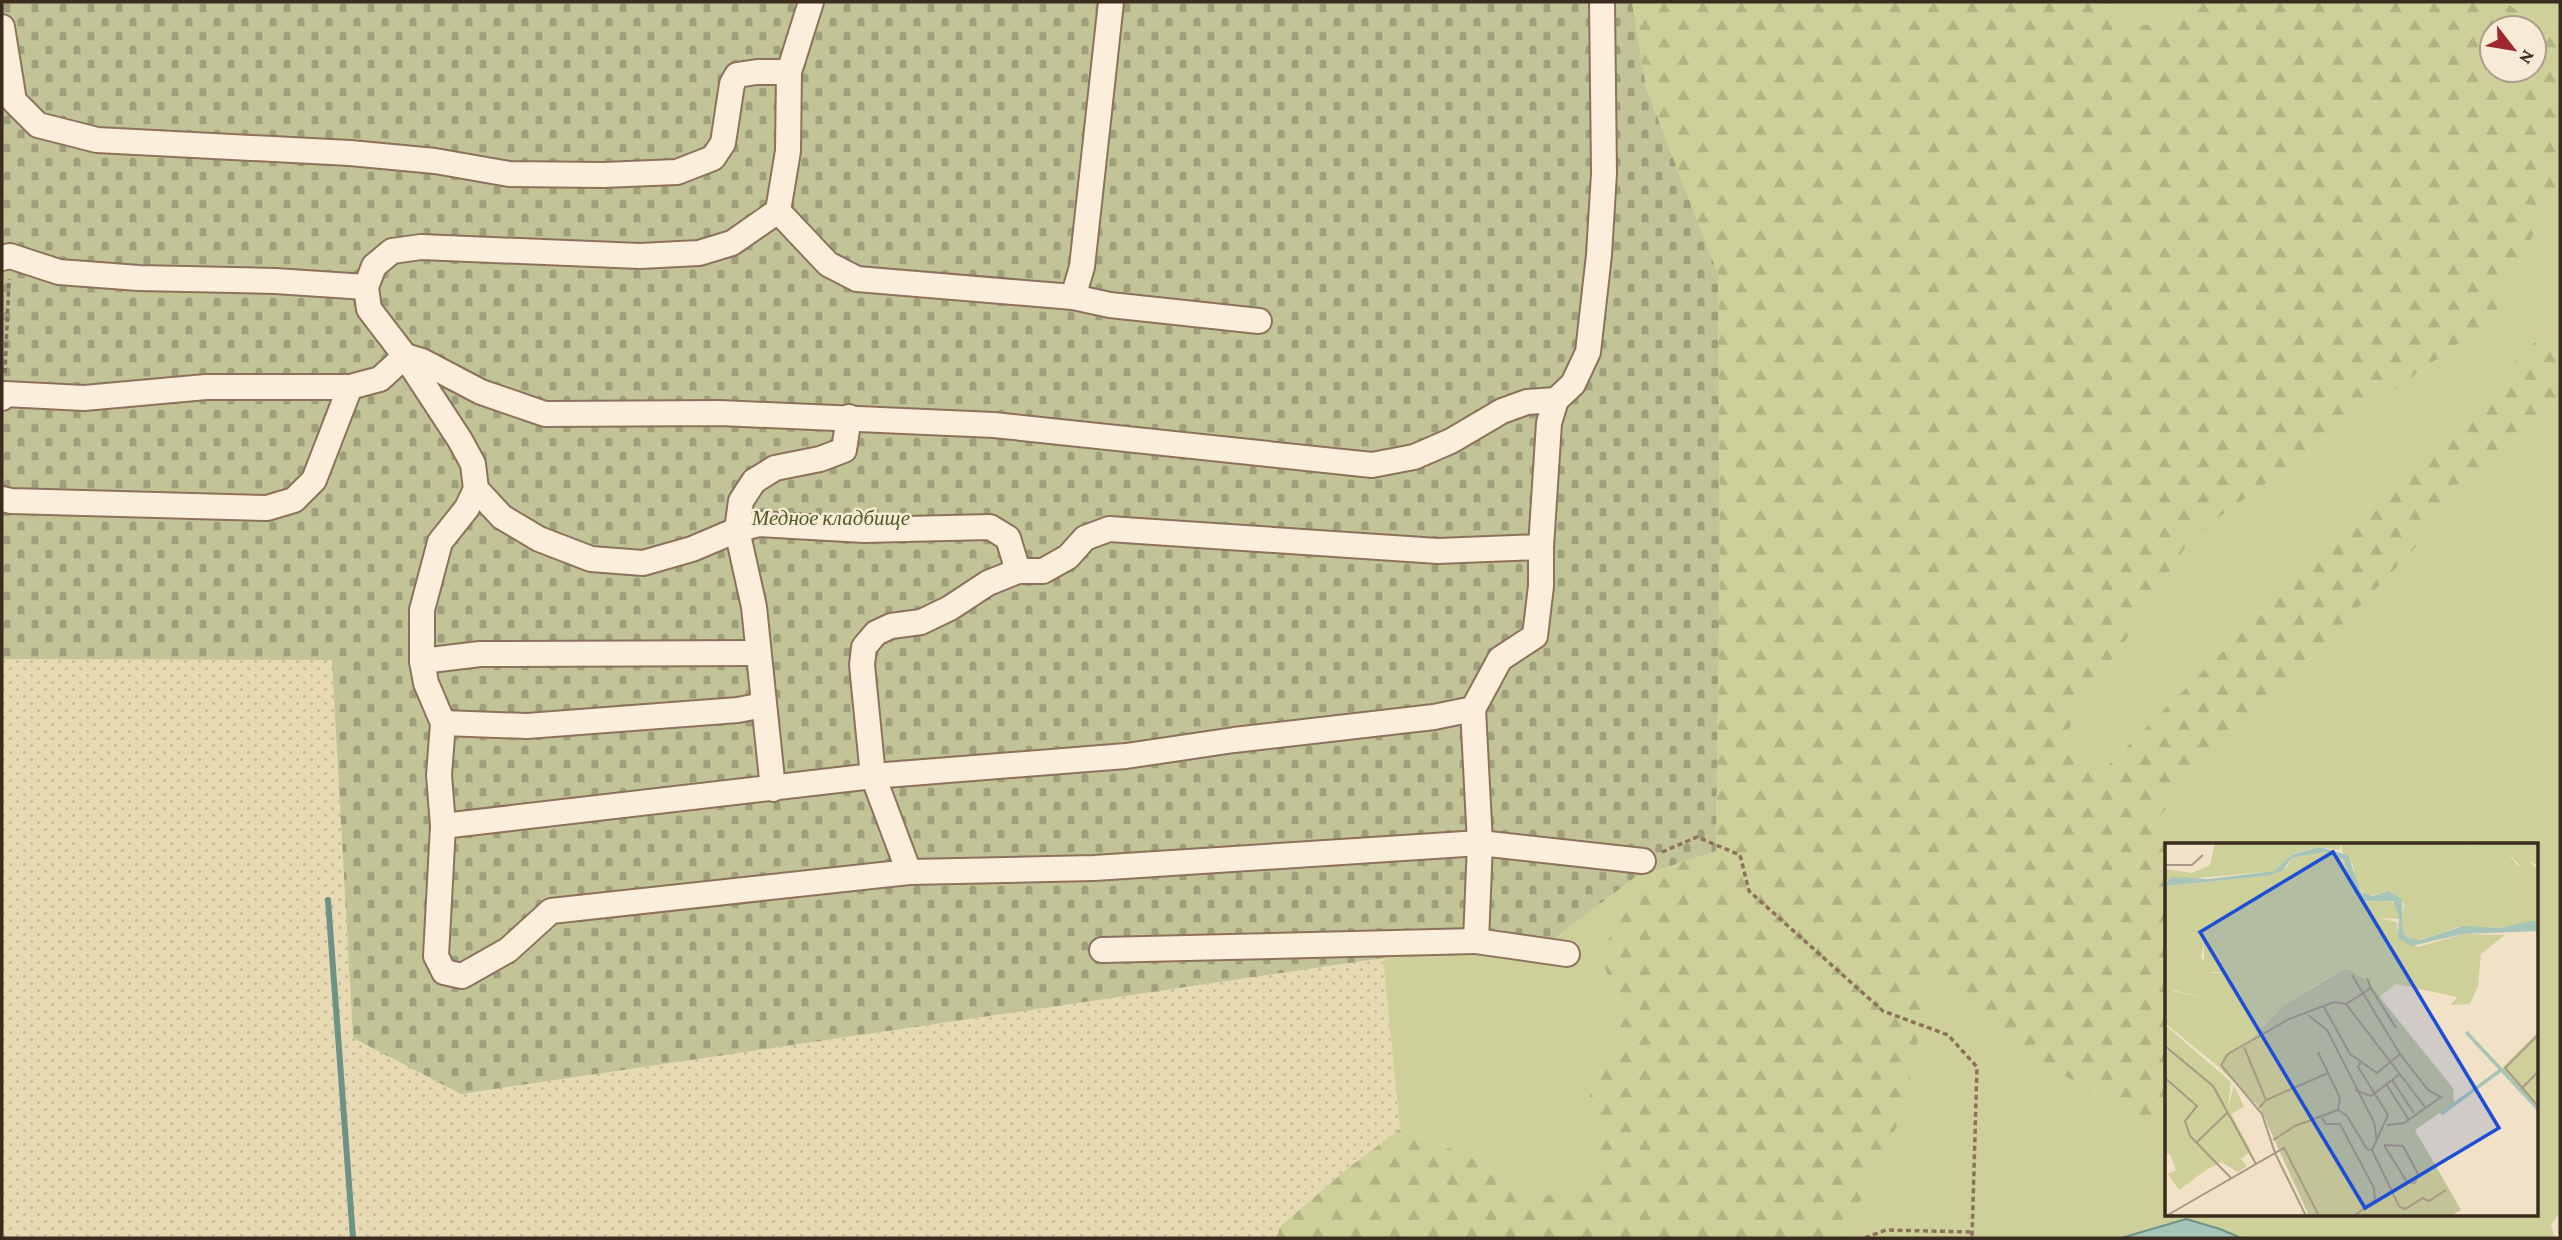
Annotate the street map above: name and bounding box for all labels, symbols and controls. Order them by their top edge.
north arrow [2478,14,2548,84]
text: N [2515,47,2539,68]
park label: Медное кладбище [751,506,910,530]
inset map [2165,843,2538,1216]

